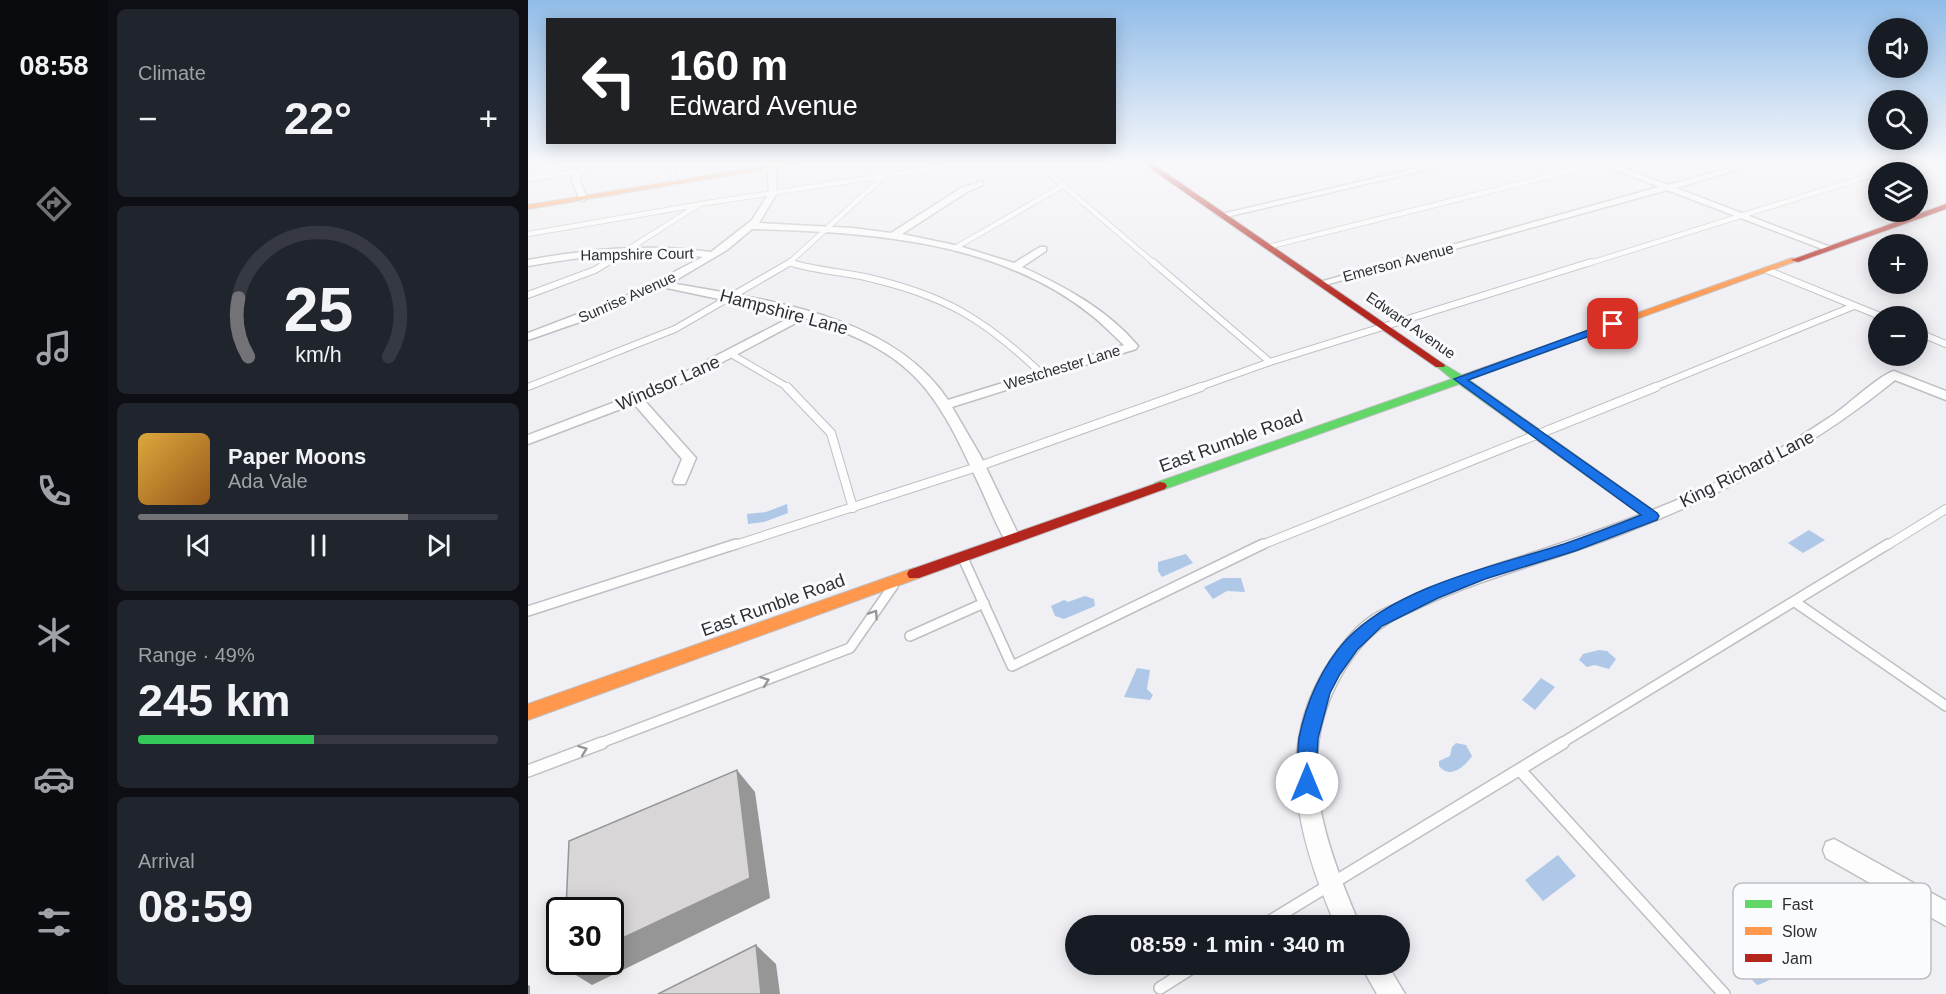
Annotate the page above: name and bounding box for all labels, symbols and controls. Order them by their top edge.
map controls [1868,18,1928,366]
button: sound [1868,18,1928,78]
icon: left [570,42,648,120]
text: 160 m [669,42,788,89]
text: 08:58 [19,51,89,81]
text: Climate [138,62,206,84]
button: search [1868,90,1928,150]
text: Edward Avenue [669,91,858,121]
text: 22° [284,93,352,144]
text: − [138,100,157,137]
text: + [479,100,498,137]
button: layers [1868,162,1928,222]
icon: directions [33,183,75,225]
button: + [1868,234,1928,294]
street label: Emerson Avenue [1341,239,1455,285]
street label: Hampshire Court [580,244,695,263]
street label: Sunrise Avenue [576,268,678,326]
text: 25 [283,275,353,344]
street label: Hampshire Lane [718,285,850,339]
street label: Edward Avenue [1363,288,1459,362]
pin [1587,298,1638,349]
button: − [1868,306,1928,366]
icon: arrive [1596,307,1629,340]
icon: music [33,327,75,369]
street label: Westchester Lane [1002,341,1122,393]
text: km/h [295,343,341,367]
street label: Windsor Lane [613,351,723,415]
street label: East Rumble Road [1157,406,1305,476]
street label: King Richard Lane [1676,426,1818,512]
text: Paper Moons [228,444,366,469]
icon: phone [33,470,75,512]
text: Ada Vale [228,470,308,492]
icon: previous [182,529,215,562]
icon: pause [302,529,335,562]
icon: next [422,529,455,562]
street label: East Rumble Road [699,570,847,640]
one-way arrow [867,610,878,621]
icon: climate [33,614,75,656]
text: Range · 49% [138,644,255,666]
text: 245 km [138,675,291,726]
one-way arrow [759,676,770,688]
one-way arrow [576,745,587,757]
position arrow [1275,751,1339,815]
icon: car [33,758,75,800]
text: Arrival [138,850,195,872]
text: 08:59 [138,881,253,932]
legend [1733,883,1931,979]
text: Fast [1782,896,1814,913]
speed limit sign: 30 [546,897,624,975]
icon: filters [33,901,75,943]
text: Slow [1782,923,1817,940]
text: 08:59 · 1 min · 340 m [1130,932,1345,957]
text: Jam [1782,950,1812,967]

